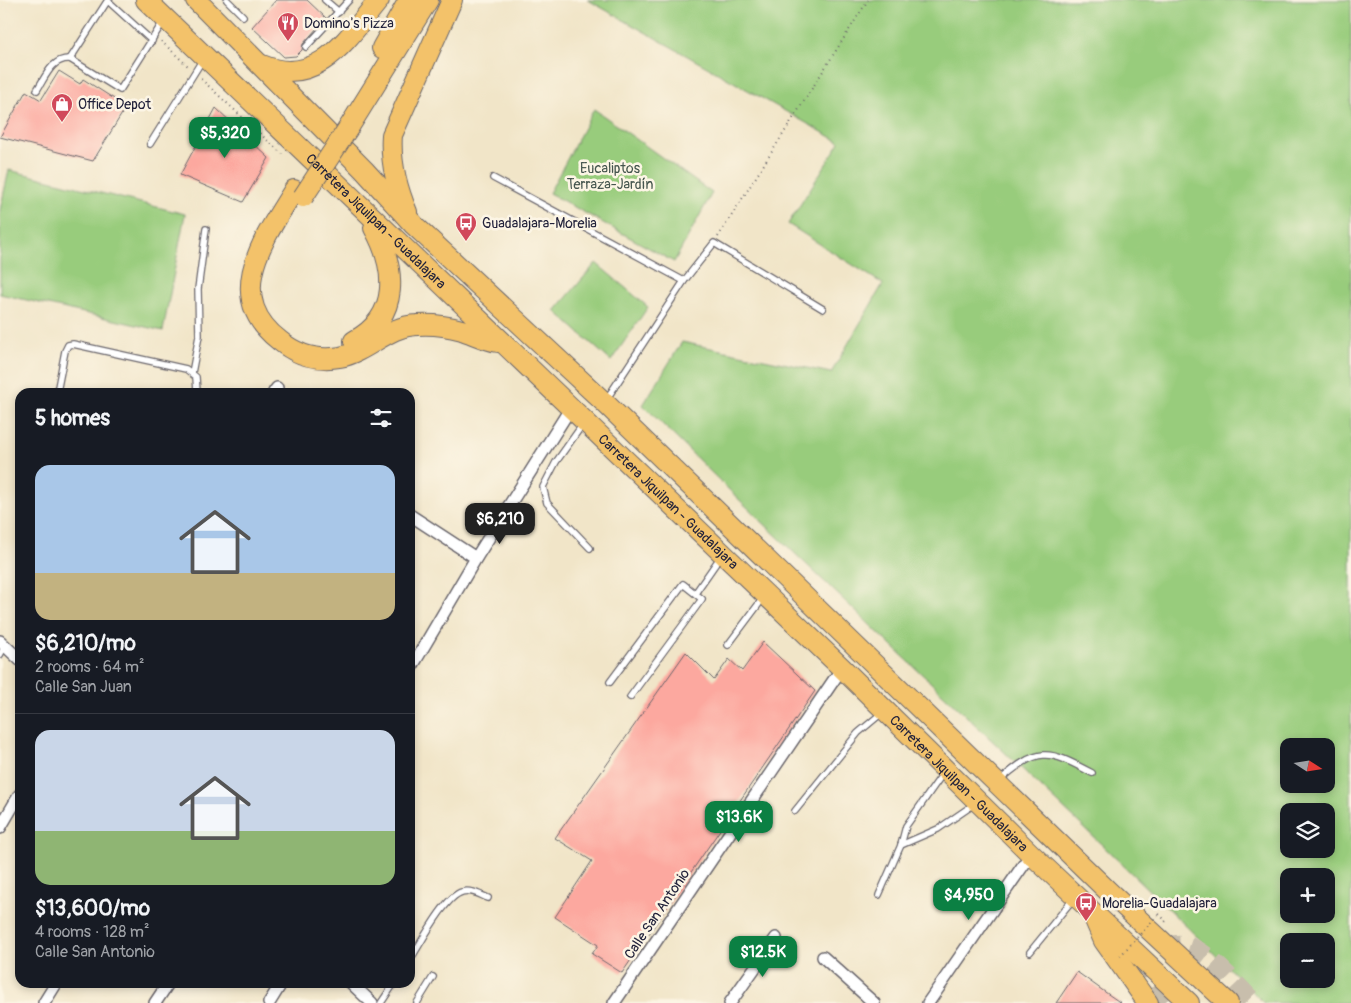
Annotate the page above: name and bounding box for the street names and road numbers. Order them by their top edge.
street label: Carretera Jiquilpan - Guadalajara [303,150,450,292]
street label: Carretera Jiquilpan - Guadalajara [595,430,742,572]
street label: Carretera Jiquilpan - Guadalajara [886,711,1032,855]
street label: Calle San Antonio [621,865,694,962]

